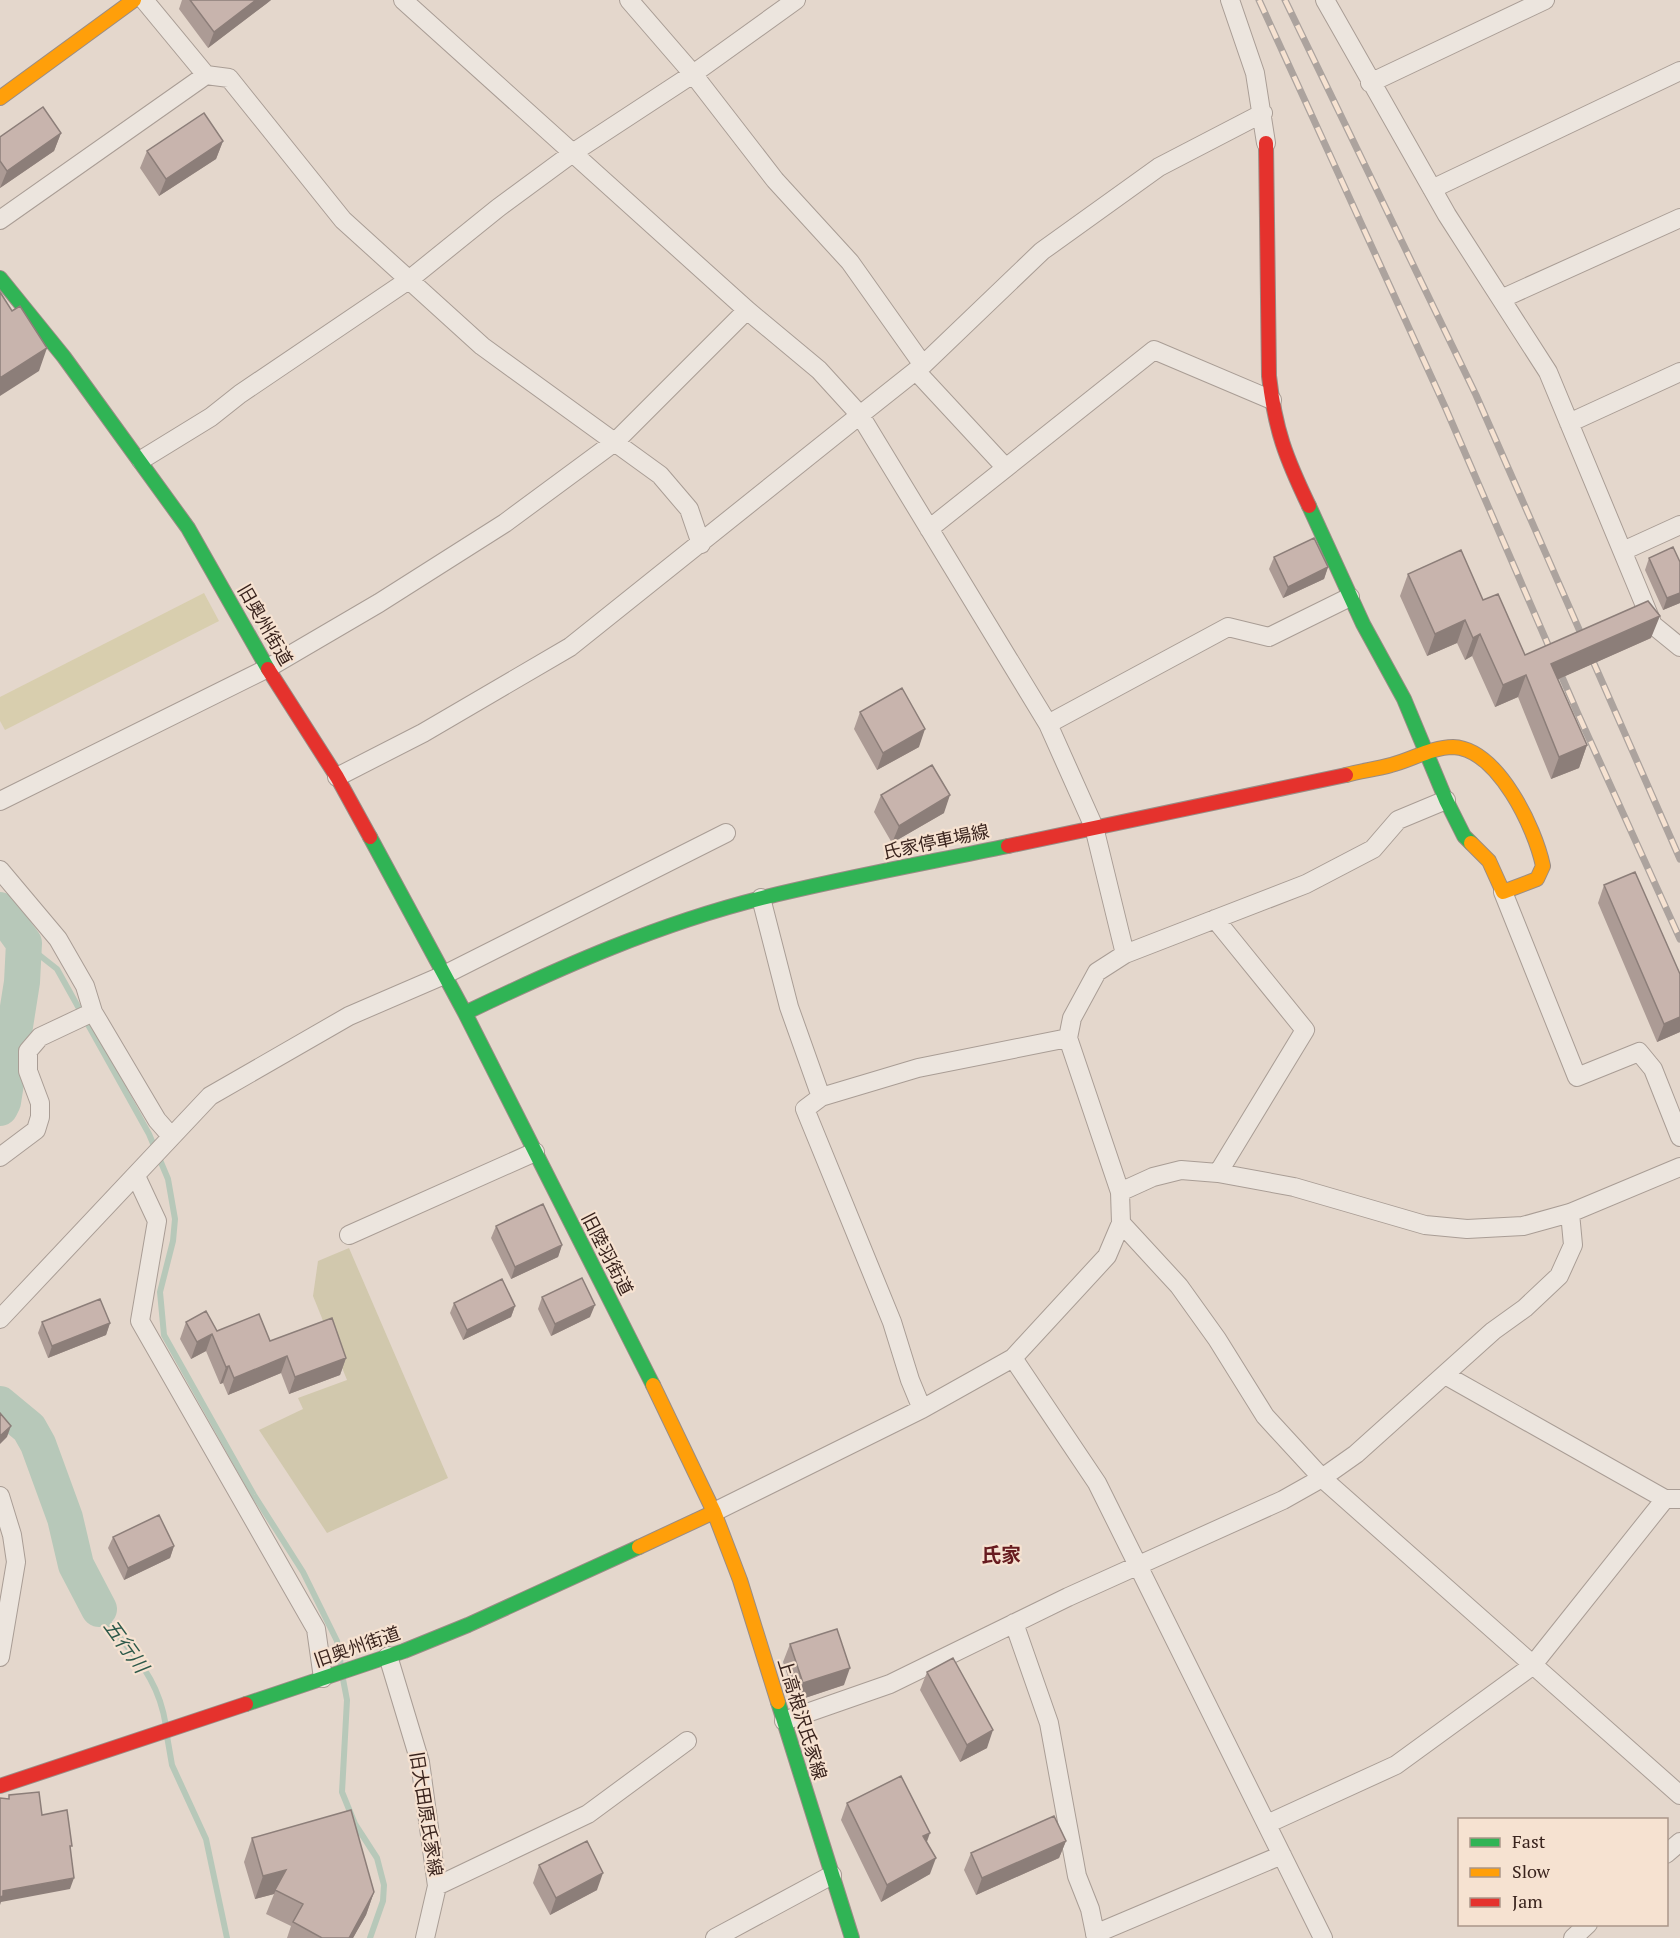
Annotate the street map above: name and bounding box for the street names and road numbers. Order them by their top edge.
street label: 旧奥州街道 [233,580,299,669]
street label: 氏家停車場線 [880,818,991,864]
street label: 旧陸羽街道 [577,1208,639,1299]
street label: 旧奥州街道 [310,1620,403,1672]
street label: 上高根沢氏家線 [773,1655,833,1782]
street label: 旧大田原氏家線 [405,1750,449,1878]

